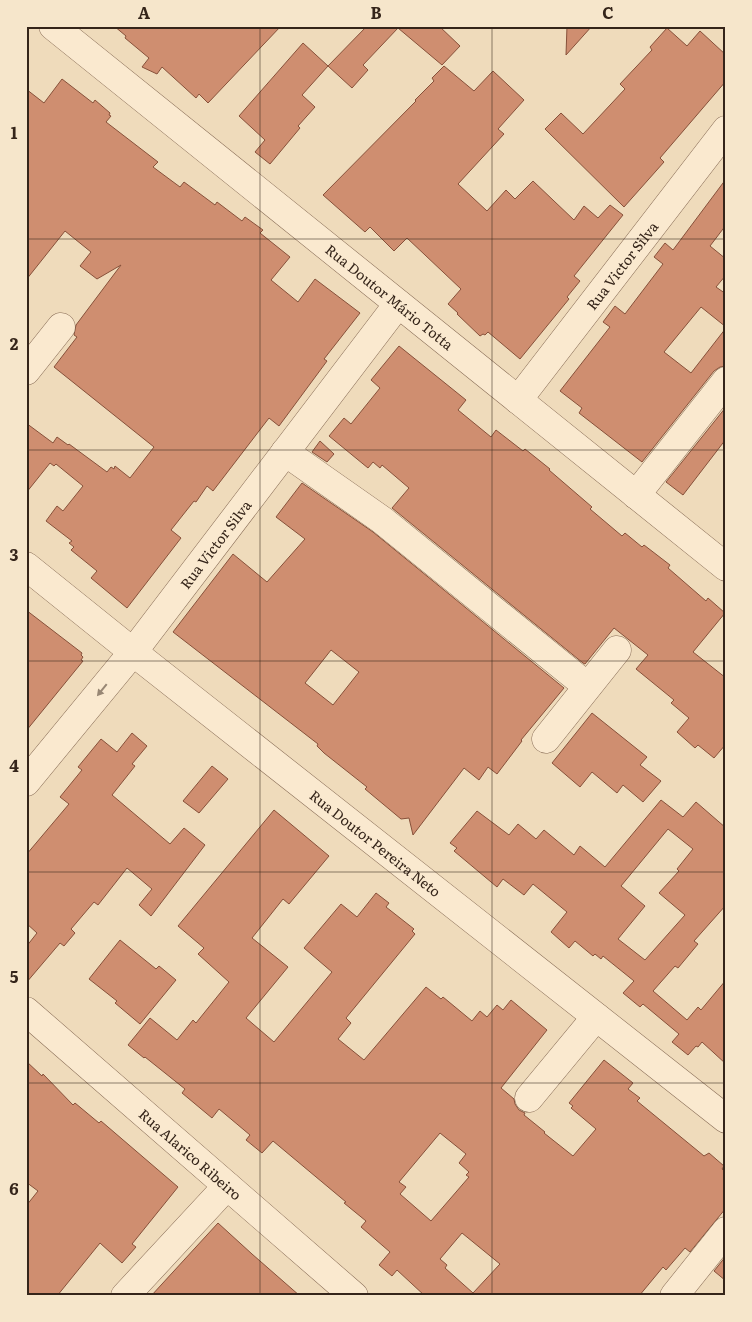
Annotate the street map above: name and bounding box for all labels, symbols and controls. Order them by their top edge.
text: A [138,0,150,24]
text: B [370,0,382,24]
text: C [602,0,614,24]
text: 1 [11,120,18,144]
street label: Rua Victor Silva [581,217,662,314]
street label: Rua Doutor Mário Totta [322,239,458,354]
text: 2 [10,331,19,355]
street label: Rua Victor Silva [175,495,256,593]
text: 3 [10,542,19,566]
one-way arrow [96,683,107,696]
text: 4 [9,753,19,777]
street label: Rua Doutor Pereira Neto [306,785,445,901]
text: 5 [10,964,19,988]
street label: Rua Alarico Ribeiro [135,1104,246,1204]
text: 6 [9,1176,19,1200]

